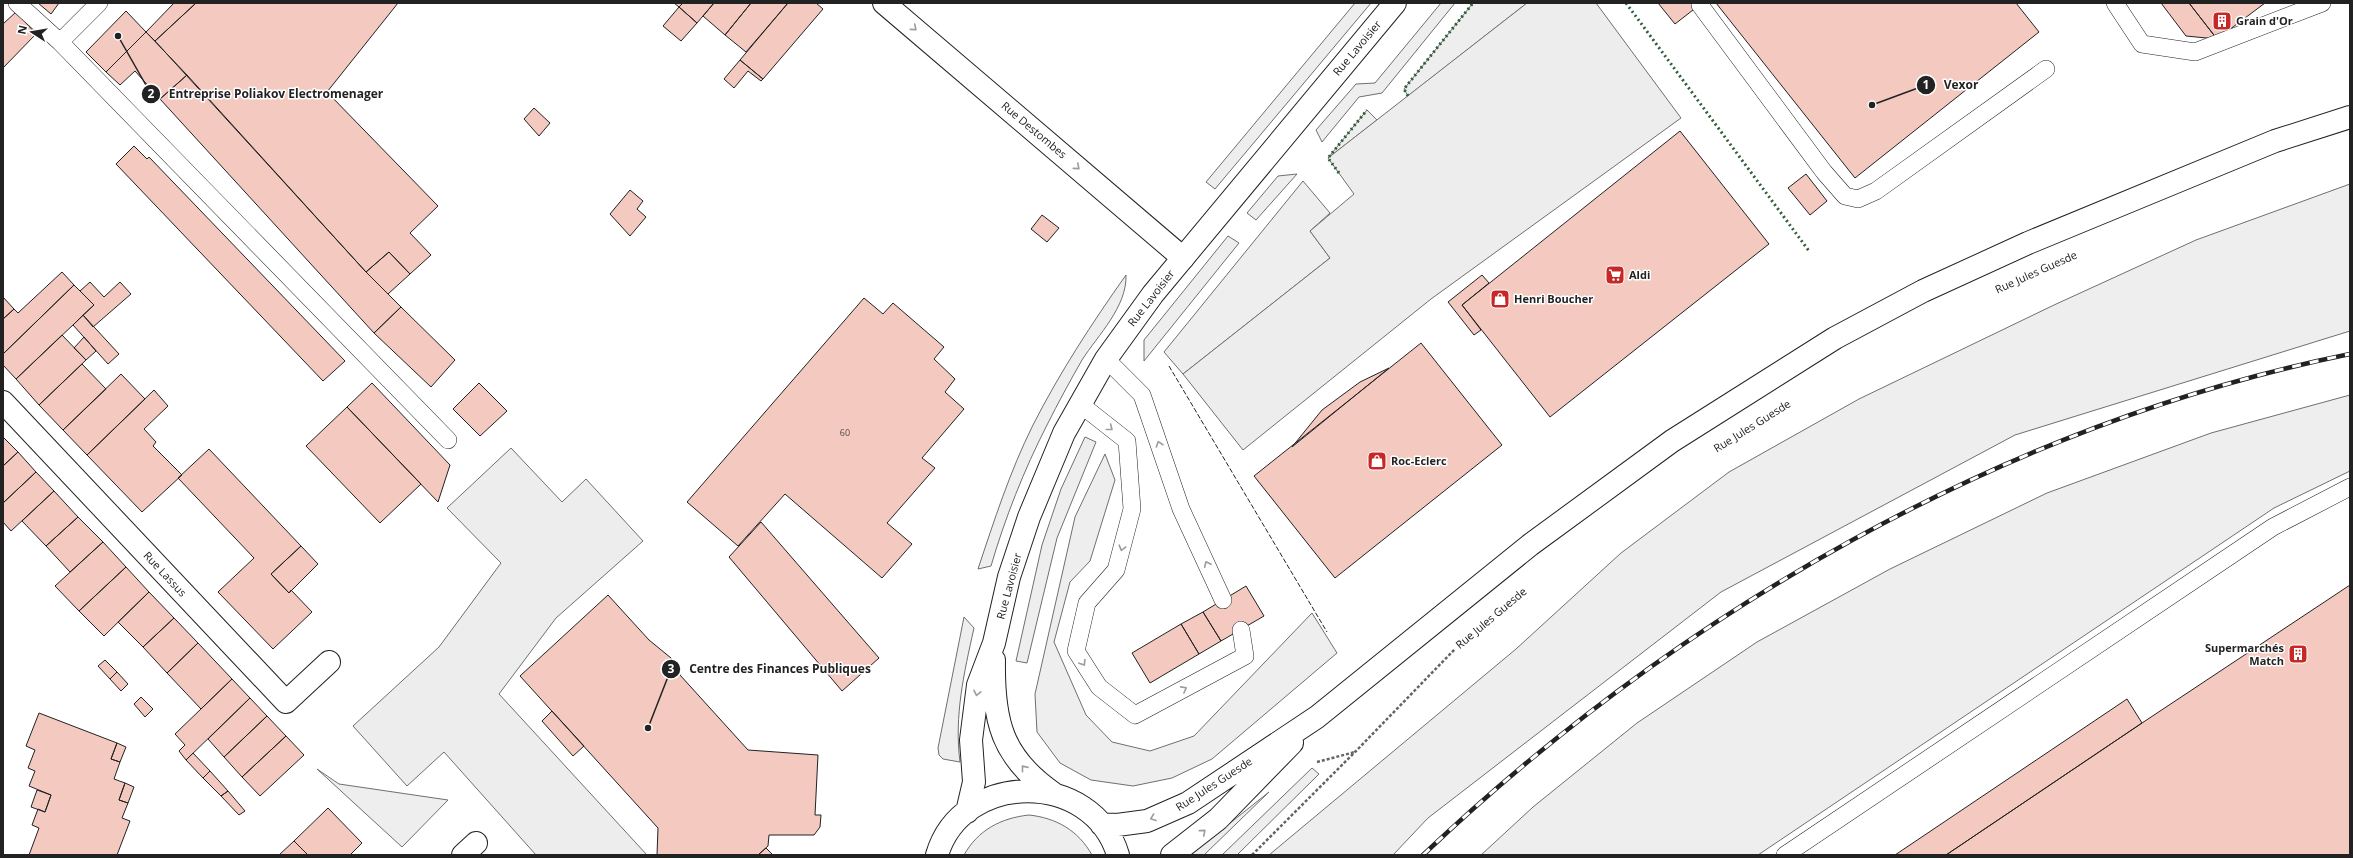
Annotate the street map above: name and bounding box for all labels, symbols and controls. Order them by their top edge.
building icon: Grain d'Or [2211,10,2233,32]
north arrow [12,12,52,52]
place label: Grain d'Or [2236,13,2293,28]
street label: Rue Lavoisier [1329,16,1385,79]
text: N [13,24,30,36]
one-way arrow [909,24,917,31]
callout: Vexor [1916,73,1986,97]
text: 1 [1923,76,1929,93]
text: Vexor [1944,76,1979,93]
callout: Entreprise Poliakov Electromenager [141,82,391,106]
text: 2 [148,85,155,102]
text: Entreprise Poliakov Electromenager [169,85,384,102]
street label: Rue Destombes [999,98,1070,161]
one-way arrow [1072,162,1080,169]
street label: Rue Jules Guesde [1992,247,2079,296]
supermarket icon: Aldi [1604,264,1626,286]
street label: Rue Lavoisier [1124,266,1178,329]
place label: Aldi [1629,267,1650,282]
shop icon: Henri Boucher [1489,288,1511,310]
place label: Henri Boucher [1514,291,1593,306]
street label: Rue Jules Guesde [1710,396,1793,455]
one-way arrow [1106,423,1113,430]
house number: 60 [840,426,850,439]
one-way arrow [1155,440,1163,447]
shop icon: Roc-Eclerc [1366,450,1388,472]
place label: Roc-Eclerc [1391,453,1447,468]
one-way arrow [1118,544,1127,551]
street label: Rue Lassus [140,548,190,600]
street label: Rue Lavoisier [992,551,1025,621]
one-way arrow [1204,561,1212,569]
street label: Rue Jules Guesde [1452,583,1529,652]
place label: Supermarchés Match [2205,640,2285,668]
building icon: Supermarchés Match [2287,643,2309,665]
callout: Centre des Finances Publiques [661,657,879,681]
one-way arrow [1079,659,1086,666]
text: 3 [668,660,675,677]
text: Centre des Finances Publiques [689,660,871,677]
one-way arrow [1180,686,1187,694]
one-way arrow [973,690,981,696]
street label: Rue Jules Guesde [1173,753,1255,814]
one-way arrow [1021,765,1028,773]
one-way arrow [1149,814,1156,822]
one-way arrow [1198,829,1206,836]

